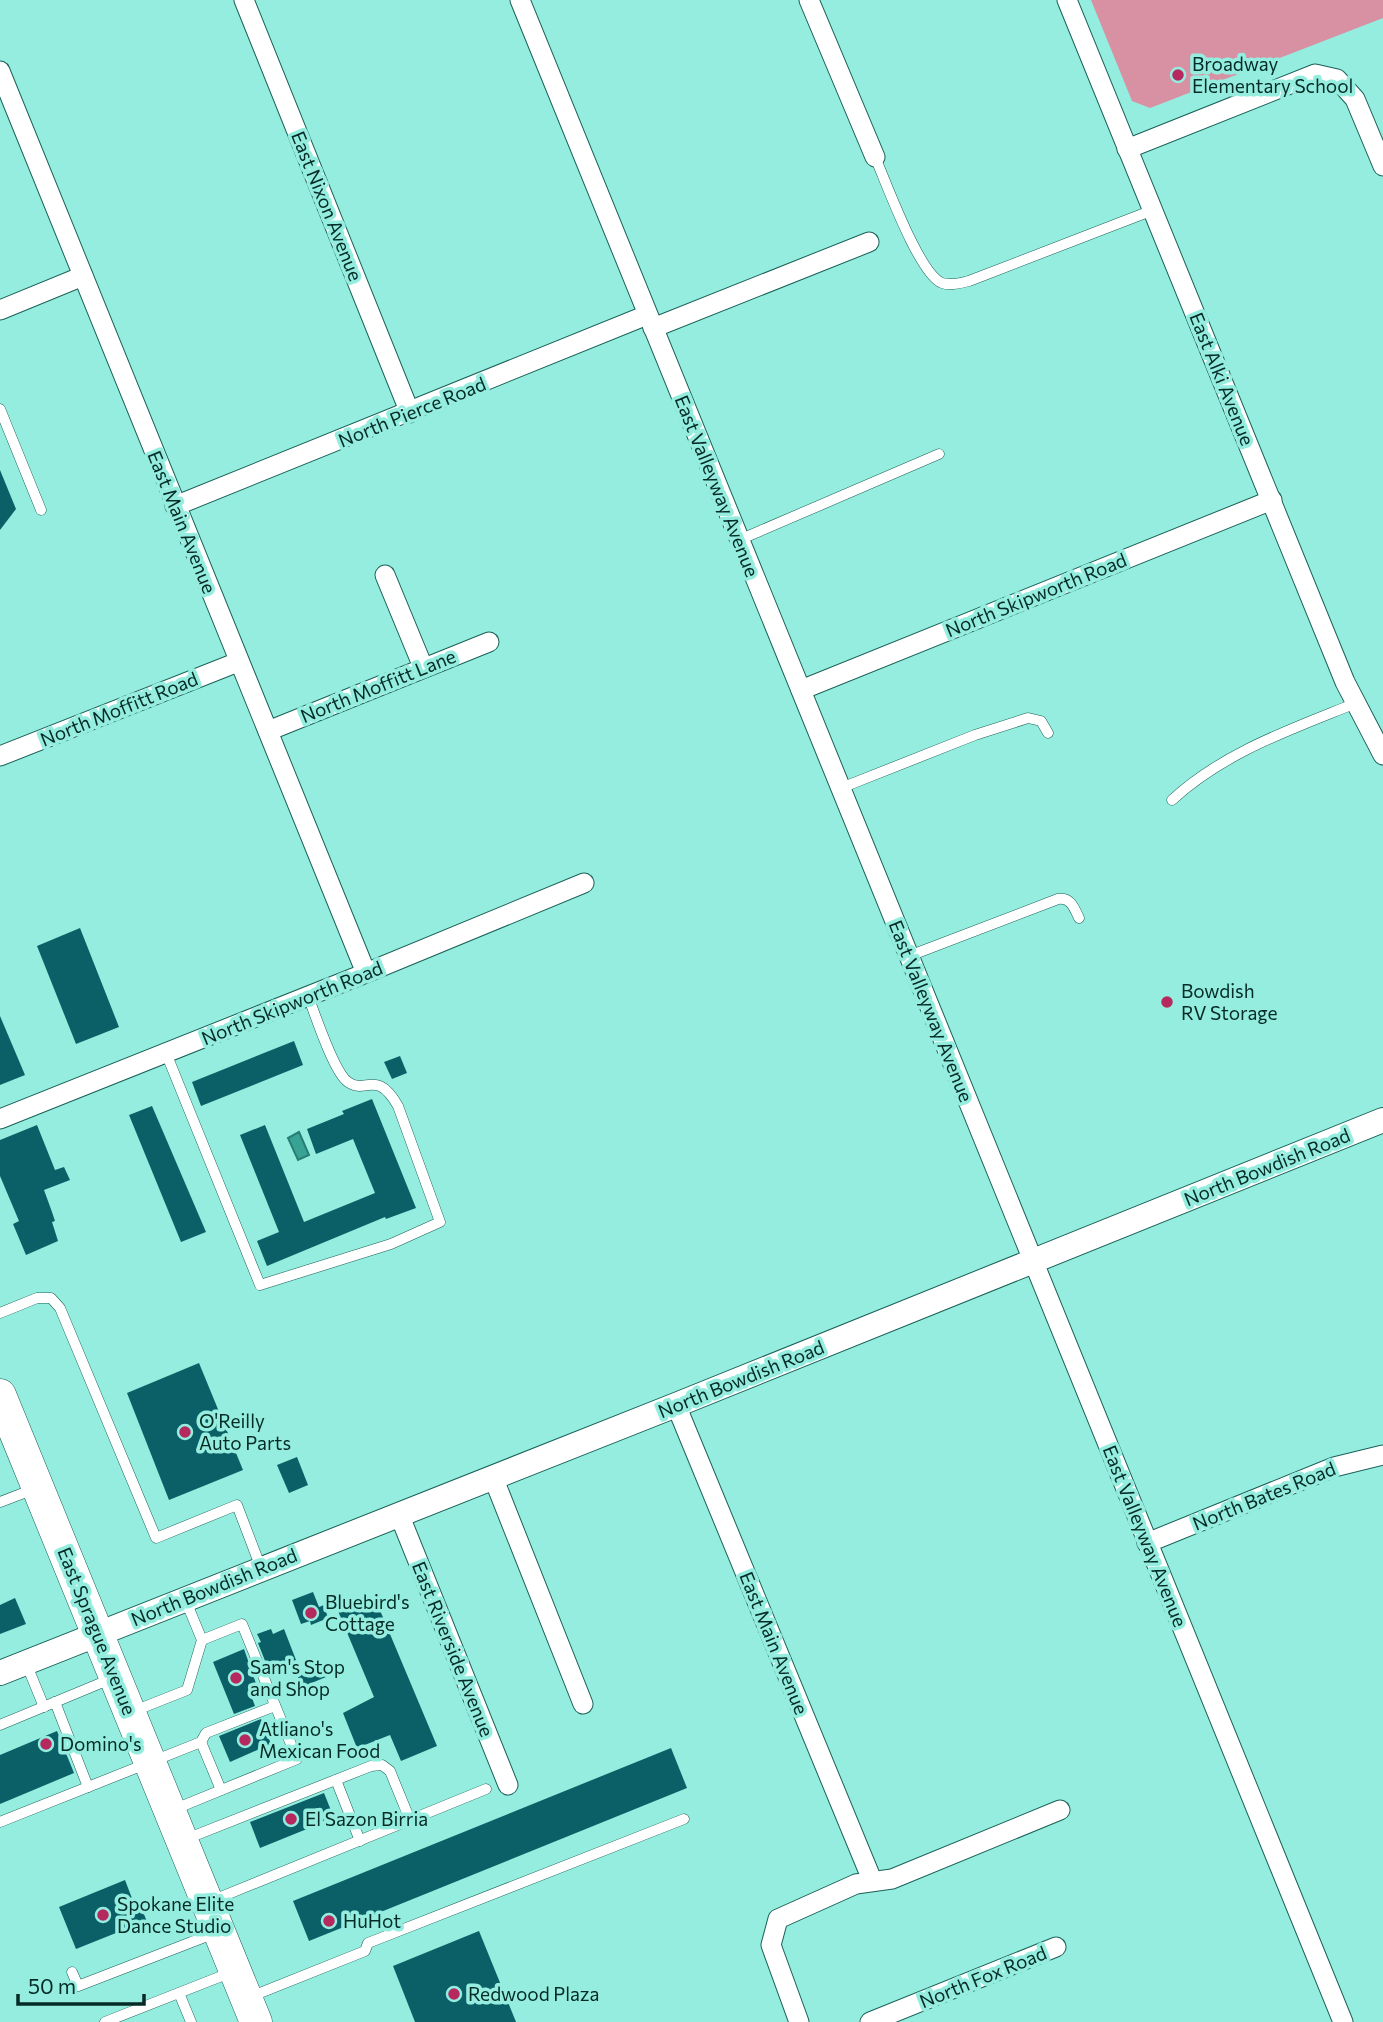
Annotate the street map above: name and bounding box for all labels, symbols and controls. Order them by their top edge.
place label: Broadway Elementary School [1192,52,1353,97]
marker: Broadway Elementary School [1170,67,1186,83]
street label: East Nixon Avenue [287,128,368,284]
street label: East Alki Avenue [1185,309,1260,449]
street label: North Pierce Road [335,371,489,452]
street label: East Valleyway Avenue [670,392,764,580]
street label: East Main Avenue [143,447,222,597]
street label: North Skipworth Road [942,548,1130,641]
street label: North Moffitt Lane [297,644,459,727]
street label: North Moffitt Road [37,666,201,751]
street label: East Valleyway Avenue [884,917,978,1105]
street label: North Skipworth Road [198,956,386,1049]
place label: Bowdish RV Storage [1181,979,1278,1024]
marker: Bowdish RV Storage [1159,994,1175,1010]
street label: North Bowdish Road [1180,1123,1353,1210]
street label: North Bowdish Road [654,1335,827,1422]
place label: O'Reilly Auto Parts [199,1409,291,1454]
marker: O'Reilly Auto Parts [177,1424,193,1440]
street label: East Valleyway Avenue [1098,1442,1192,1630]
street label: North Bates Road [1189,1456,1339,1535]
street label: North Bowdish Road [127,1543,300,1630]
street label: East Sprague Avenue [53,1544,142,1718]
street label: East Riverside Avenue [408,1558,499,1740]
street label: East Main Avenue [735,1568,814,1718]
place label: Bluebird's Cottage [325,1590,410,1635]
marker: Bluebird's Cottage [303,1605,319,1621]
place label: Sam's Stop and Shop [250,1655,345,1700]
marker: Sam's Stop and Shop [228,1670,244,1686]
place label: Atliano's Mexican Food [259,1717,380,1762]
place label: Domino's [60,1732,142,1755]
marker: Atliano's Mexican Food [237,1732,253,1748]
marker: Domino's [38,1736,54,1752]
place label: El Sazon Birria [305,1807,428,1830]
marker: El Sazon Birria [283,1811,299,1827]
place label: Spokane Elite Dance Studio [117,1892,234,1937]
marker: Spokane Elite Dance Studio [95,1907,111,1923]
place label: HuHot [343,1909,401,1932]
marker: HuHot [321,1913,337,1929]
street label: North Fox Road [916,1941,1050,2013]
scale bar [18,1962,144,2006]
text: 50 m [28,1973,76,1998]
place label: Redwood Plaza [468,1982,599,2005]
marker: Redwood Plaza [446,1986,462,2002]

